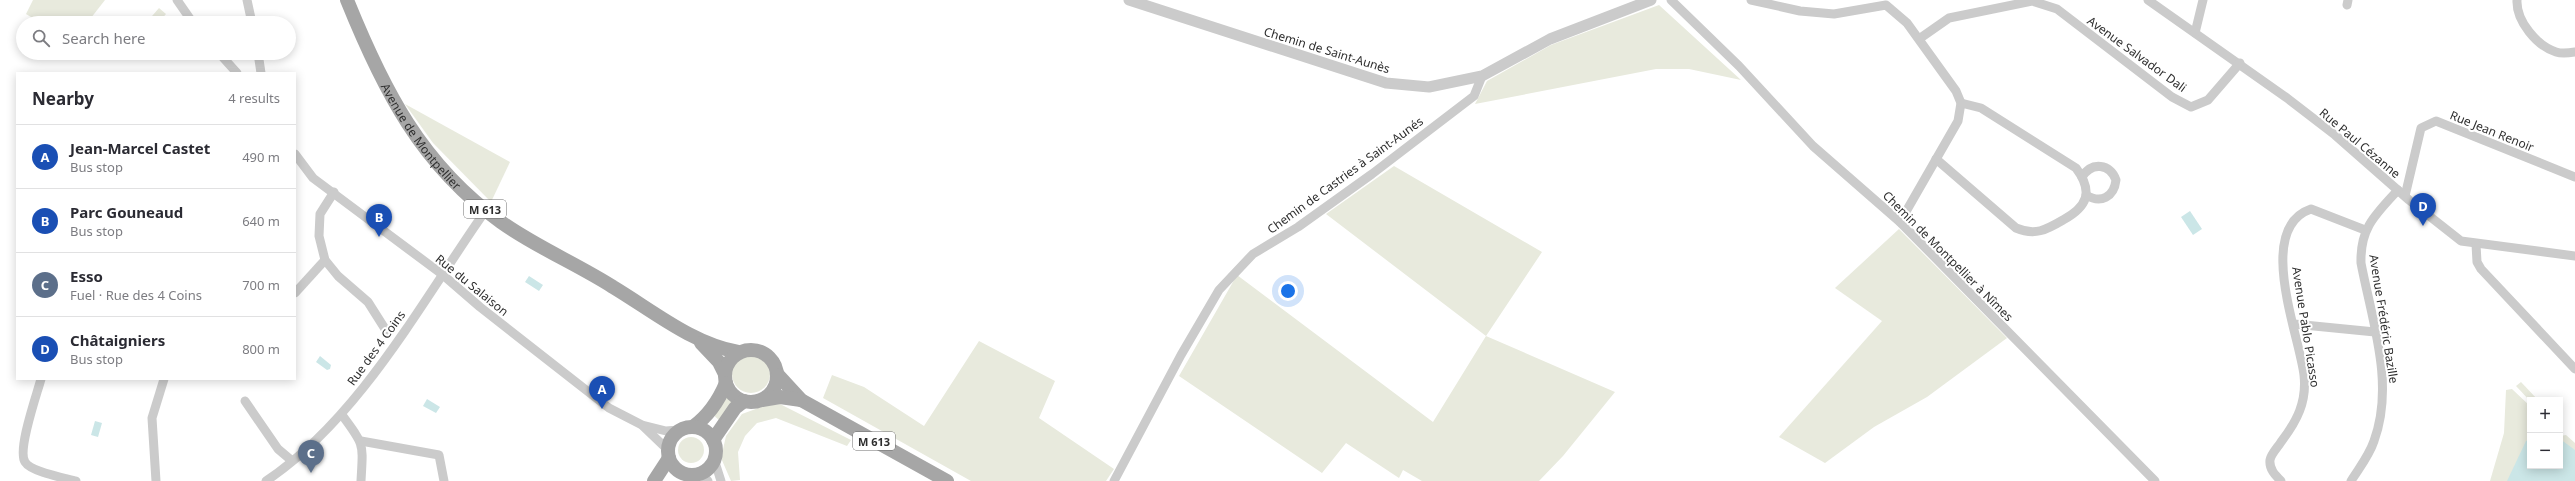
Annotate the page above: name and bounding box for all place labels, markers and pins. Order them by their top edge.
pin: D [2410,193,2436,226]
pin: B [366,204,392,237]
pin: A [589,376,615,409]
pin: C [298,440,324,473]

